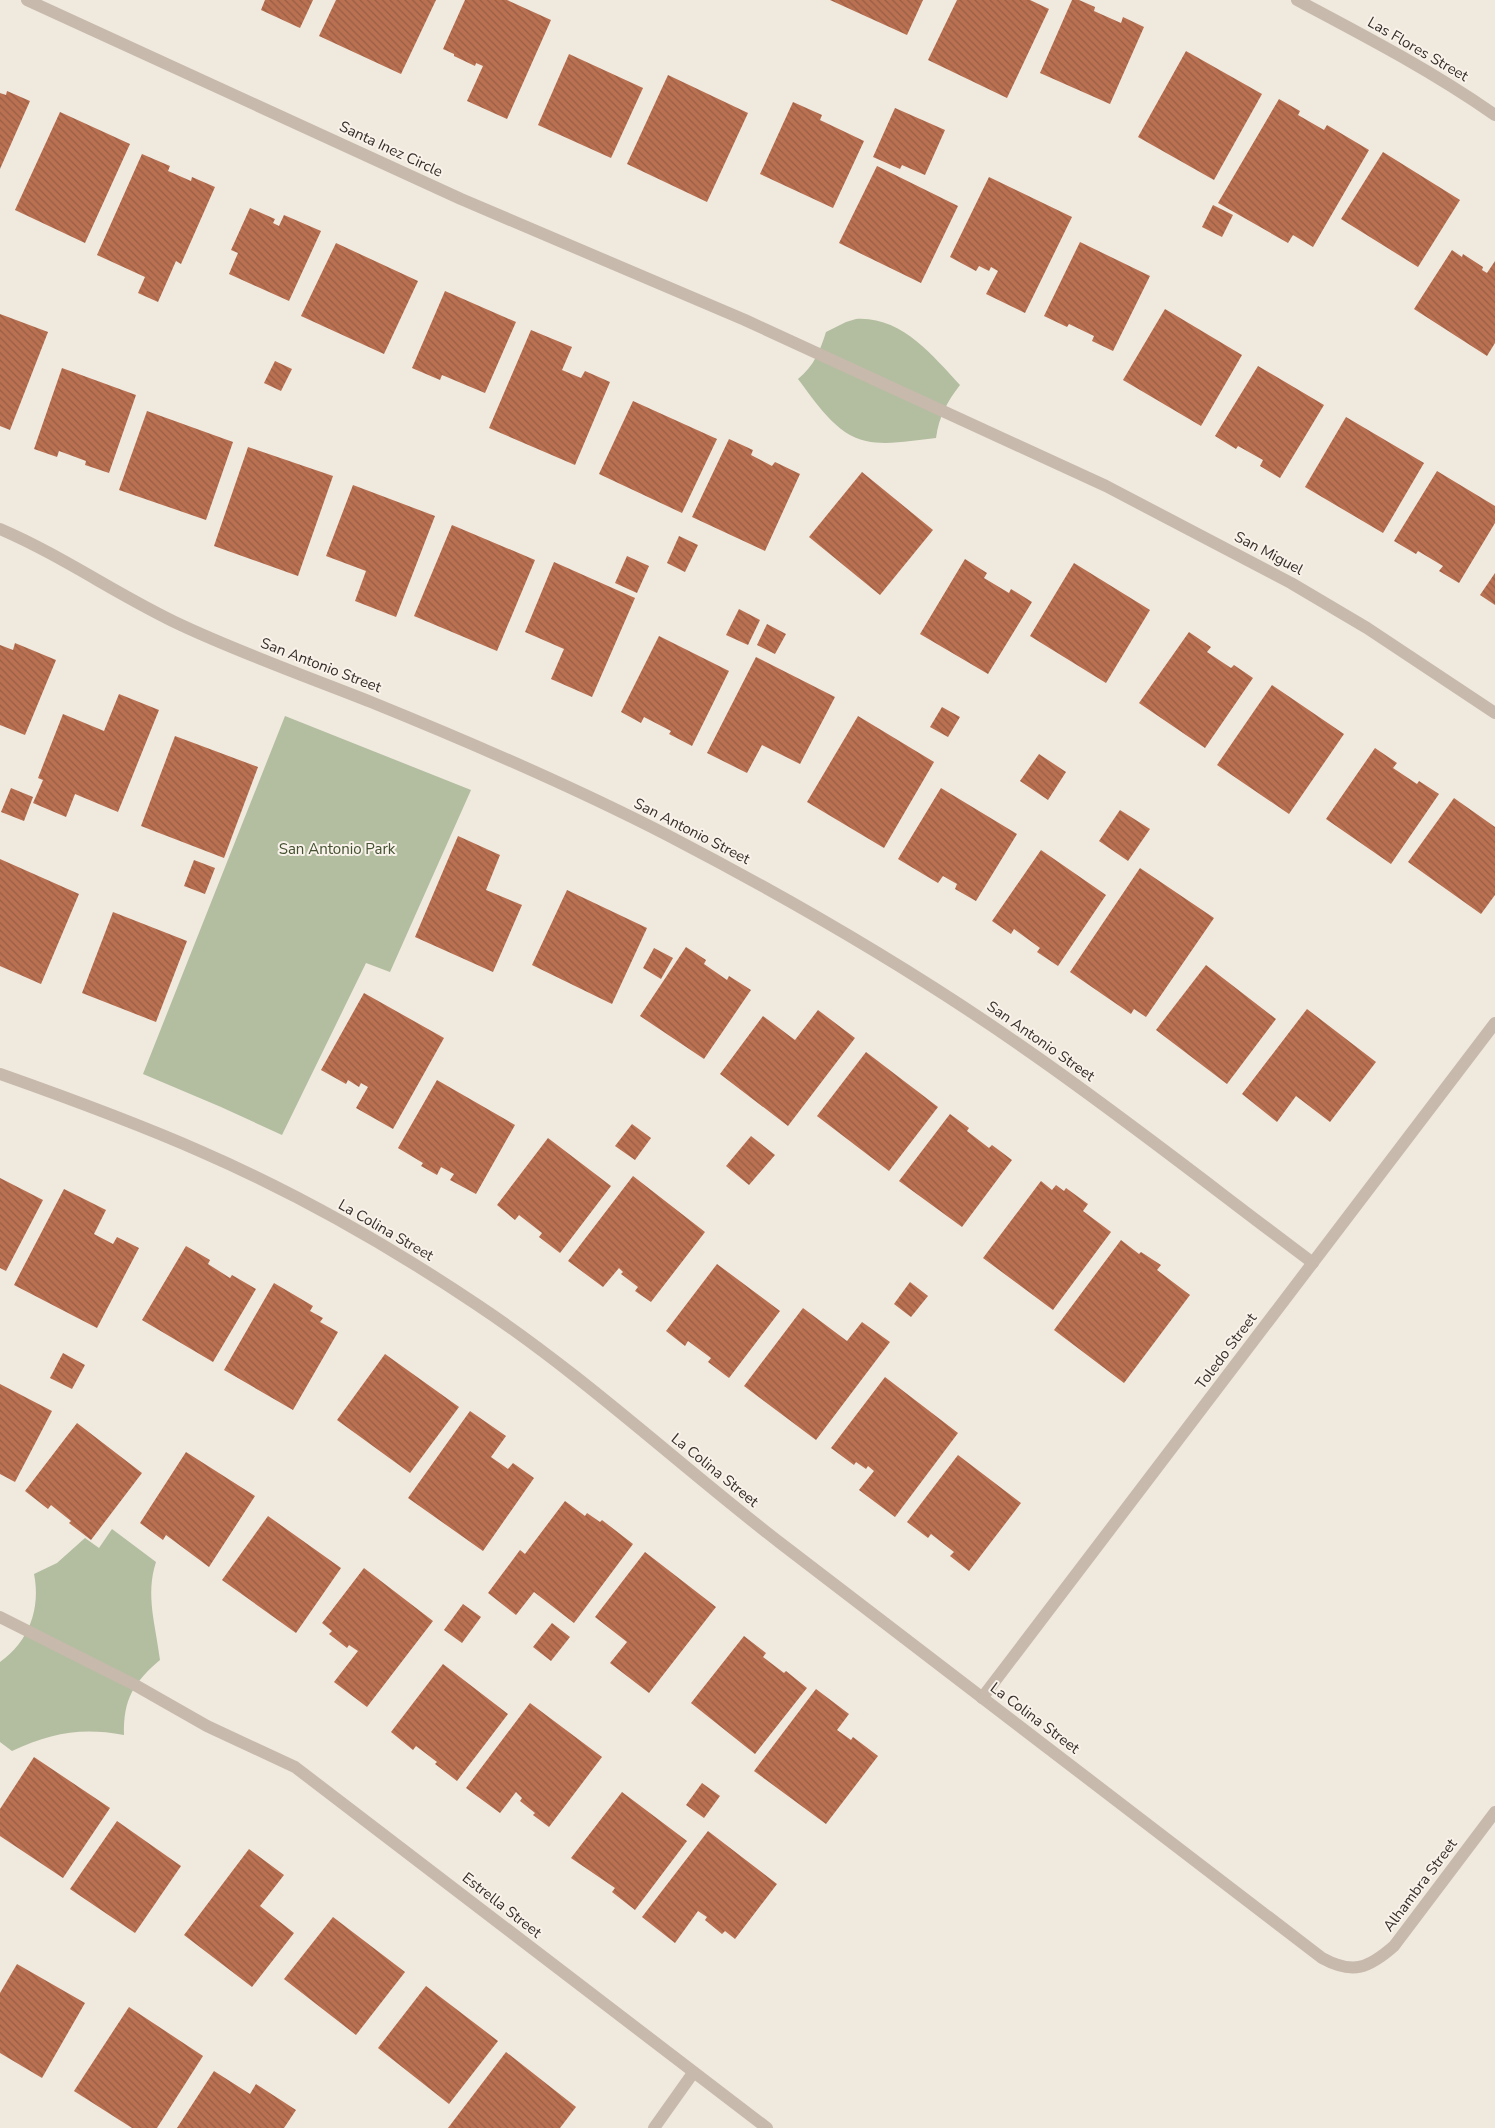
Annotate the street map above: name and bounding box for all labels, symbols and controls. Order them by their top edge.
street label: Las Flores Street [1364,12,1473,86]
street label: Santa Inez Circle [336,116,446,182]
street label: San Miguel [1231,526,1308,580]
street label: San Antonio Street [258,633,385,697]
street label: San Antonio Street [631,793,754,869]
park label: San Antonio Park [279,839,396,859]
street label: San Antonio Street [983,996,1100,1086]
street label: La Colina Street [335,1195,438,1266]
street label: Toledo Street [1191,1308,1262,1393]
street label: La Colina Street [667,1429,763,1512]
street label: La Colina Street [986,1678,1084,1759]
street label: Alhambra Street [1378,1834,1462,1936]
street label: Estrella Street [458,1868,547,1943]

